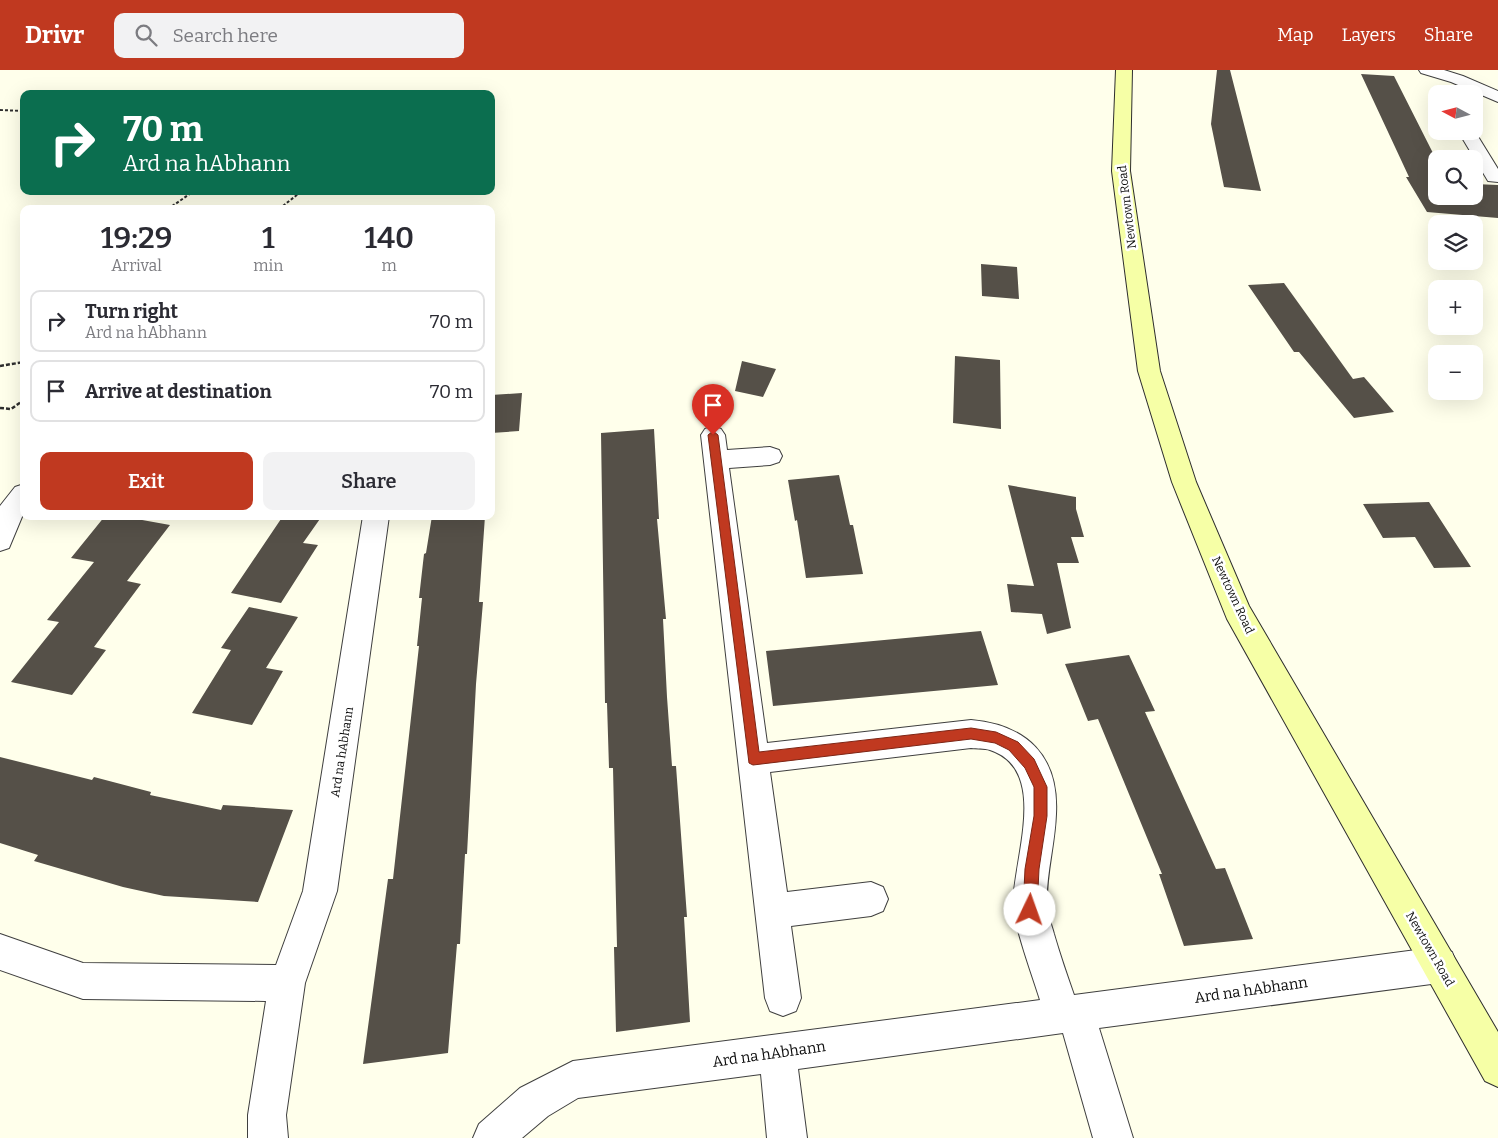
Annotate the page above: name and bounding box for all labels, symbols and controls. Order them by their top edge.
search box [114,13,464,58]
text: Drivr [25,21,84,49]
icon: search [132,21,160,49]
text: Search here [172,24,278,47]
text: Map [1277,24,1313,46]
text: Layers [1341,24,1396,46]
text: Share [1424,24,1473,46]
north arrow [1428,85,1482,140]
map controls [1428,85,1483,400]
text: 70 m [123,108,203,150]
icon: right [40,110,105,175]
text: Ard na hAbhann [123,150,290,177]
button: search [1428,150,1483,205]
street label: Newtown Road [1115,164,1139,250]
button: layers [1428,215,1483,270]
text: 19:29 [101,220,172,256]
text: 1 [262,220,275,256]
text: 140 [364,220,414,256]
text: Arrival [111,256,162,275]
text: min [253,256,283,275]
text: m [382,256,397,275]
button: + [1428,280,1483,335]
text: Turn right [85,300,178,323]
icon: right [42,307,70,335]
text: 70 m [430,310,473,333]
text: Ard na hAbhann [85,323,207,342]
button: − [1428,345,1483,400]
icon: arrive [42,377,70,405]
text: Arrive at destination [85,380,272,403]
text: 70 m [430,380,473,403]
pin [692,384,734,435]
icon: arrive [699,391,727,419]
button: Exit [40,452,253,510]
button: Share [263,452,475,510]
street label: Newtown Road [1209,554,1257,636]
street label: Ard na hAbhann [328,705,356,798]
position arrow [1003,883,1055,935]
street label: Newtown Road [1403,909,1457,989]
street label: Ard na hAbhann [1193,973,1309,1007]
street label: Ard na hAbhann [711,1037,827,1071]

